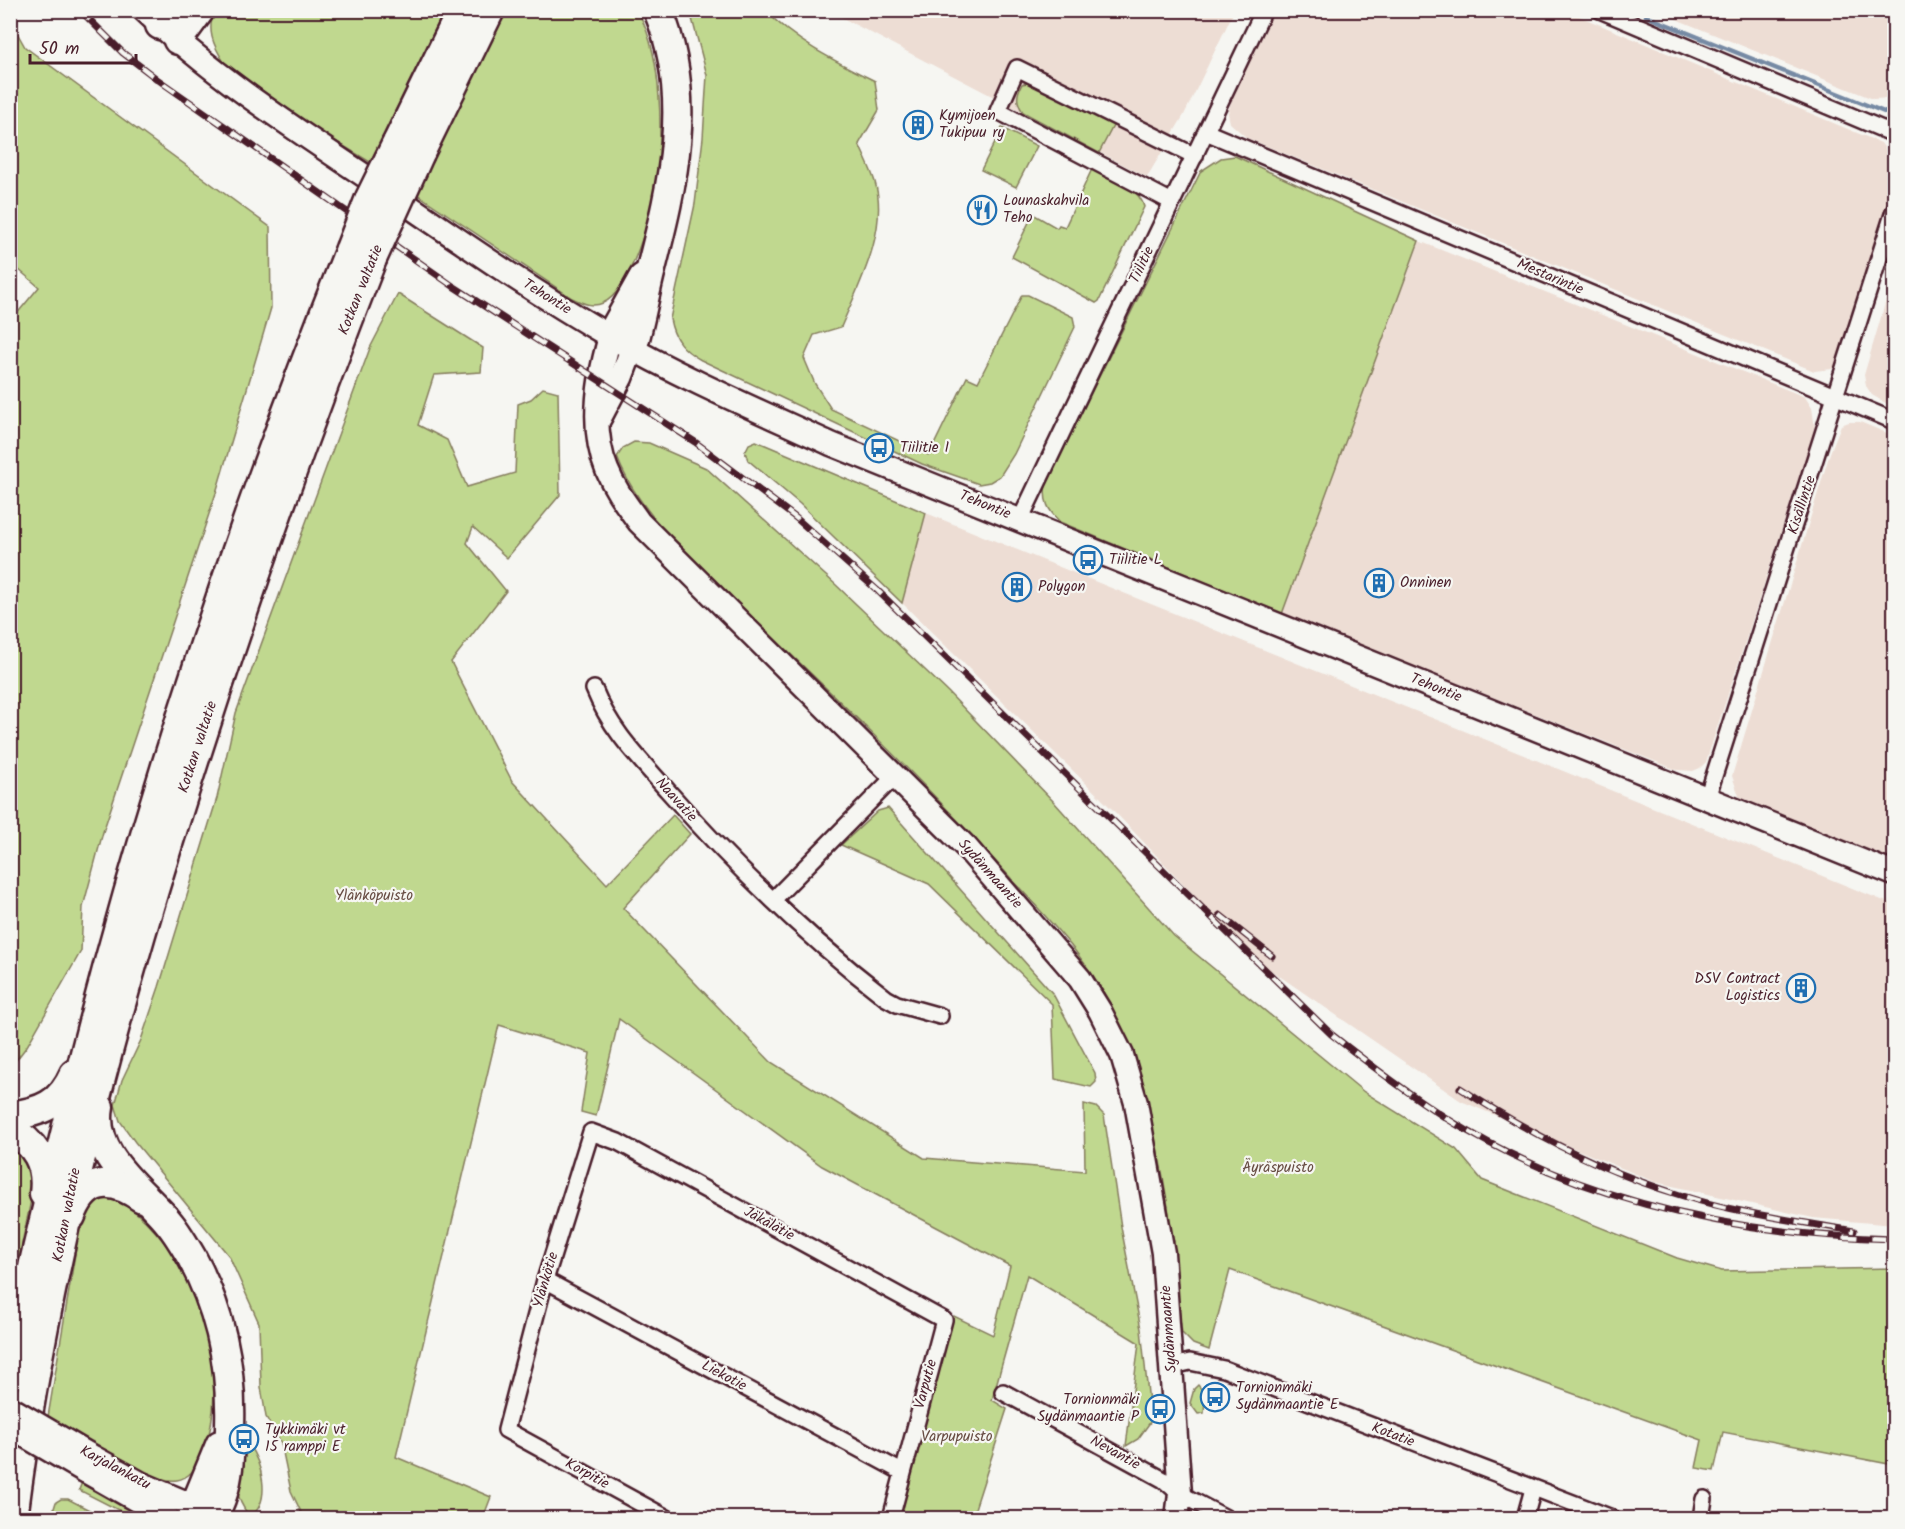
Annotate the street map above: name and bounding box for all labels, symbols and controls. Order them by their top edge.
scale bar [30,27,136,65]
text: 50 m [39,35,79,64]
place label: Kymijoen Tukipuu ry [939,104,1005,145]
building icon: Kymijoen Tukipuu ry [902,109,934,141]
place label: Lounaskahvila Teho [1003,189,1089,230]
restaurant icon: Lounaskahvila Teho [966,194,998,226]
street label: Kotkan valtatie [332,241,390,339]
street label: Tiilitie [1123,242,1161,288]
street label: Mestarintie [1513,252,1587,302]
street label: Tehontie [518,273,576,322]
bus stop icon: Tiilitie I [863,432,895,464]
place label: Tiilitie I [900,436,950,460]
street label: Kisällintie [1781,472,1823,538]
street label: Tehontie [956,484,1015,526]
bus stop icon: Tiilitie L [1072,544,1104,576]
place label: Tiilitie L [1109,548,1162,572]
building icon: Onninen [1363,567,1395,599]
building icon: Polygon [1001,571,1033,603]
place label: Onninen [1400,571,1452,595]
place label: Polygon [1038,575,1086,599]
street label: Tehontie [1407,667,1466,709]
street label: Kotkan valtatie [172,698,224,796]
street label: Naavatie [649,772,703,828]
street label: Sydänmaantie [952,833,1028,915]
park label: Ylänköpuisto [335,884,413,908]
place label: DSV Contract Logistics [1694,967,1781,1008]
building icon: DSV Contract Logistics [1785,972,1817,1004]
park label: Äyräspuisto [1242,1156,1314,1180]
street label: Kotkan valtatie [46,1166,88,1264]
street label: Jäkälätie [739,1200,799,1248]
street label: Ylänkötie [527,1249,566,1311]
street label: Sydänmaantie [1154,1284,1184,1374]
street label: Liekotie [697,1354,751,1398]
street label: Varputie [908,1356,944,1411]
place label: Tornionmäki Sydänmaantie E [1236,1376,1340,1417]
bus stop icon: Tornionmäki Sydänmaantie E [1199,1381,1231,1413]
place label: Tornionmäki Sydänmaantie P [1037,1388,1140,1429]
bus stop icon: Tornionmäki Sydänmaantie P [1144,1393,1176,1425]
street label: Kotatie [1368,1416,1418,1454]
place label: Tykkimäki vt 15 ramppi E [265,1418,346,1459]
bus stop icon: Tykkimäki vt 15 ramppi E [228,1423,260,1455]
park label: Varpupuisto [921,1425,993,1449]
street label: Nevantie [1085,1429,1145,1477]
street label: Karjalankatu [75,1439,155,1497]
street label: Korpitie [560,1452,614,1496]

